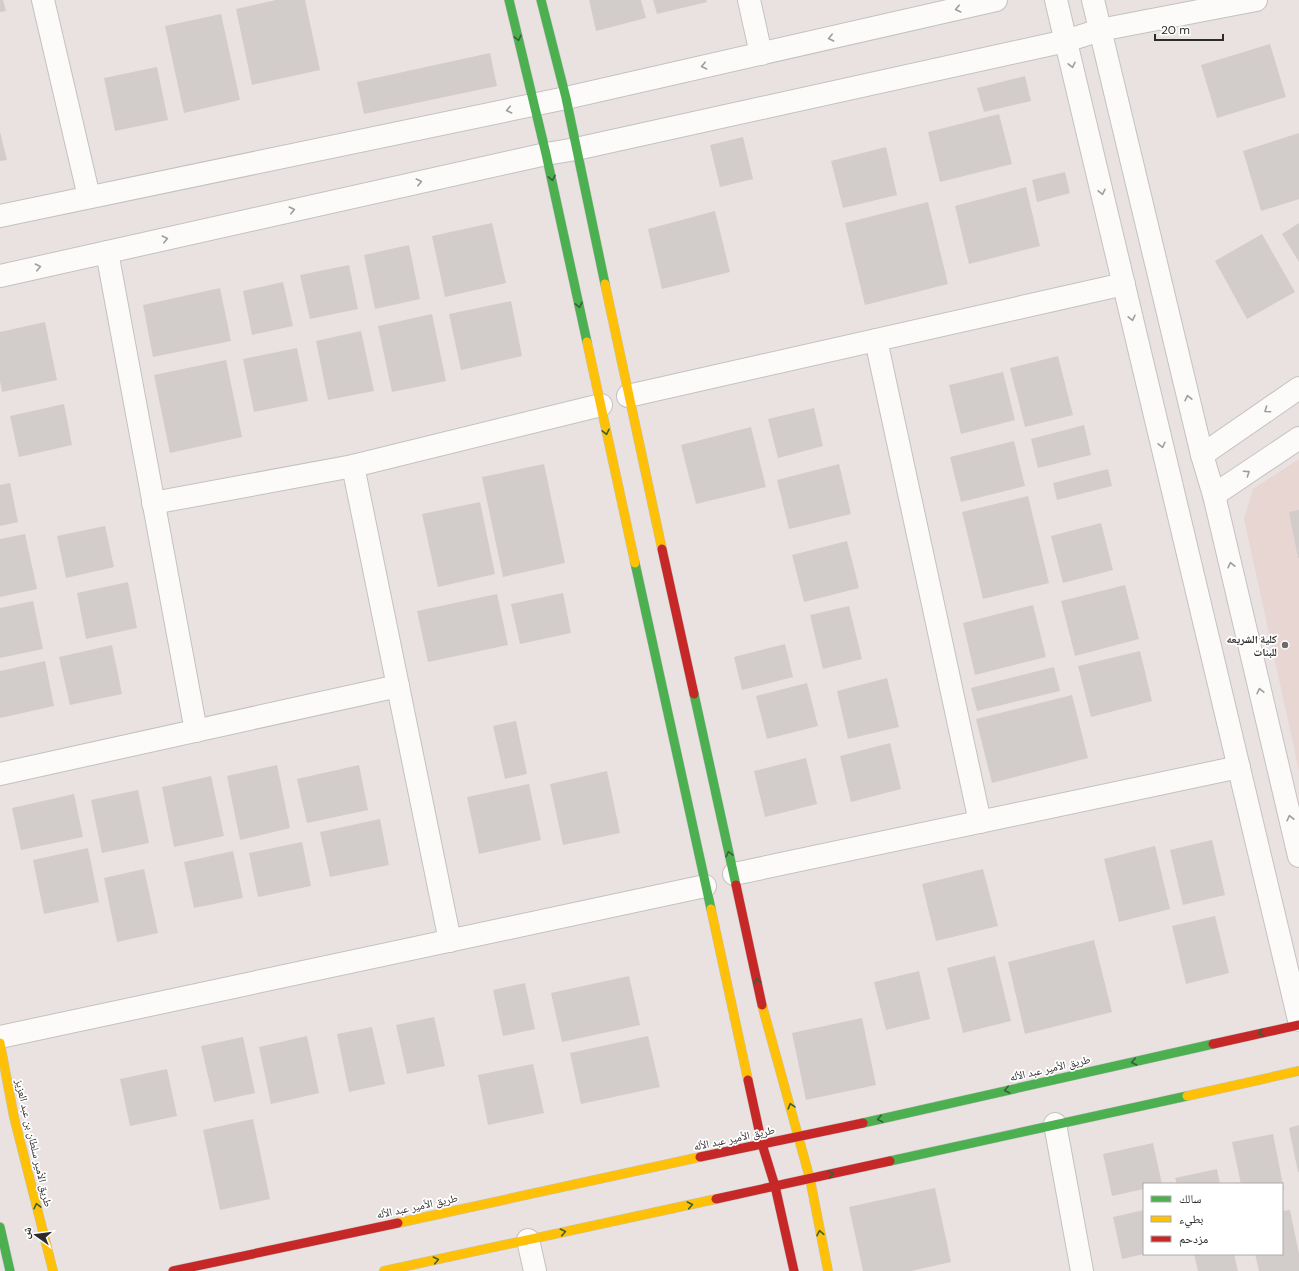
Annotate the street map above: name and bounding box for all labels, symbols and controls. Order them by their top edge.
one-way arrow [955,4,961,12]
scale bar [1155,16,1223,42]
text: 20 m [1161,22,1190,38]
one-way arrow [828,33,834,41]
one-way arrow [513,34,522,41]
one-way arrow [701,62,708,70]
one-way arrow [1067,62,1075,68]
one-way arrow [506,105,512,114]
one-way arrow [547,175,555,181]
one-way arrow [416,179,422,187]
one-way arrow [1097,188,1105,195]
one-way arrow [289,207,295,215]
one-way arrow [162,235,168,243]
one-way arrow [34,263,41,272]
one-way arrow [574,302,582,308]
one-way arrow [1127,315,1135,321]
one-way arrow [1185,395,1193,401]
one-way arrow [1264,405,1271,413]
one-way arrow [602,429,610,435]
one-way arrow [1157,441,1165,448]
one-way arrow [1242,471,1249,478]
one-way arrow [1227,562,1235,568]
place label: كلية الشريعه للبنات [1226,632,1277,659]
marker: كلية الشريعه للبنات [1280,640,1290,650]
one-way arrow [1257,688,1265,695]
one-way arrow [1286,815,1295,822]
one-way arrow [726,850,734,857]
one-way arrow [754,977,762,984]
one-way arrow [1258,1029,1264,1037]
street label: طريق الأمير عبد الأله [1008,1052,1092,1084]
one-way arrow [1131,1057,1137,1065]
street label: طريق الأمير سلطان بن عبد العزيز [12,1077,56,1208]
one-way arrow [1004,1086,1010,1094]
one-way arrow [787,1103,795,1109]
one-way arrow [877,1114,884,1122]
street label: طريق الأمير عبد الأله [692,1123,776,1153]
one-way arrow [828,1171,834,1179]
legend [1143,1183,1283,1255]
street label: طريق الأمير عبد الأله [375,1191,459,1221]
text: سالك [1179,1191,1201,1207]
one-way arrow [687,1201,693,1209]
one-way arrow [33,1203,41,1209]
text: بطيء [1179,1211,1203,1229]
north arrow [16,1215,56,1255]
text: ش [18,1225,36,1240]
one-way arrow [560,1229,566,1237]
one-way arrow [817,1230,825,1236]
text: مزدحم [1179,1231,1208,1247]
one-way arrow [433,1256,439,1264]

